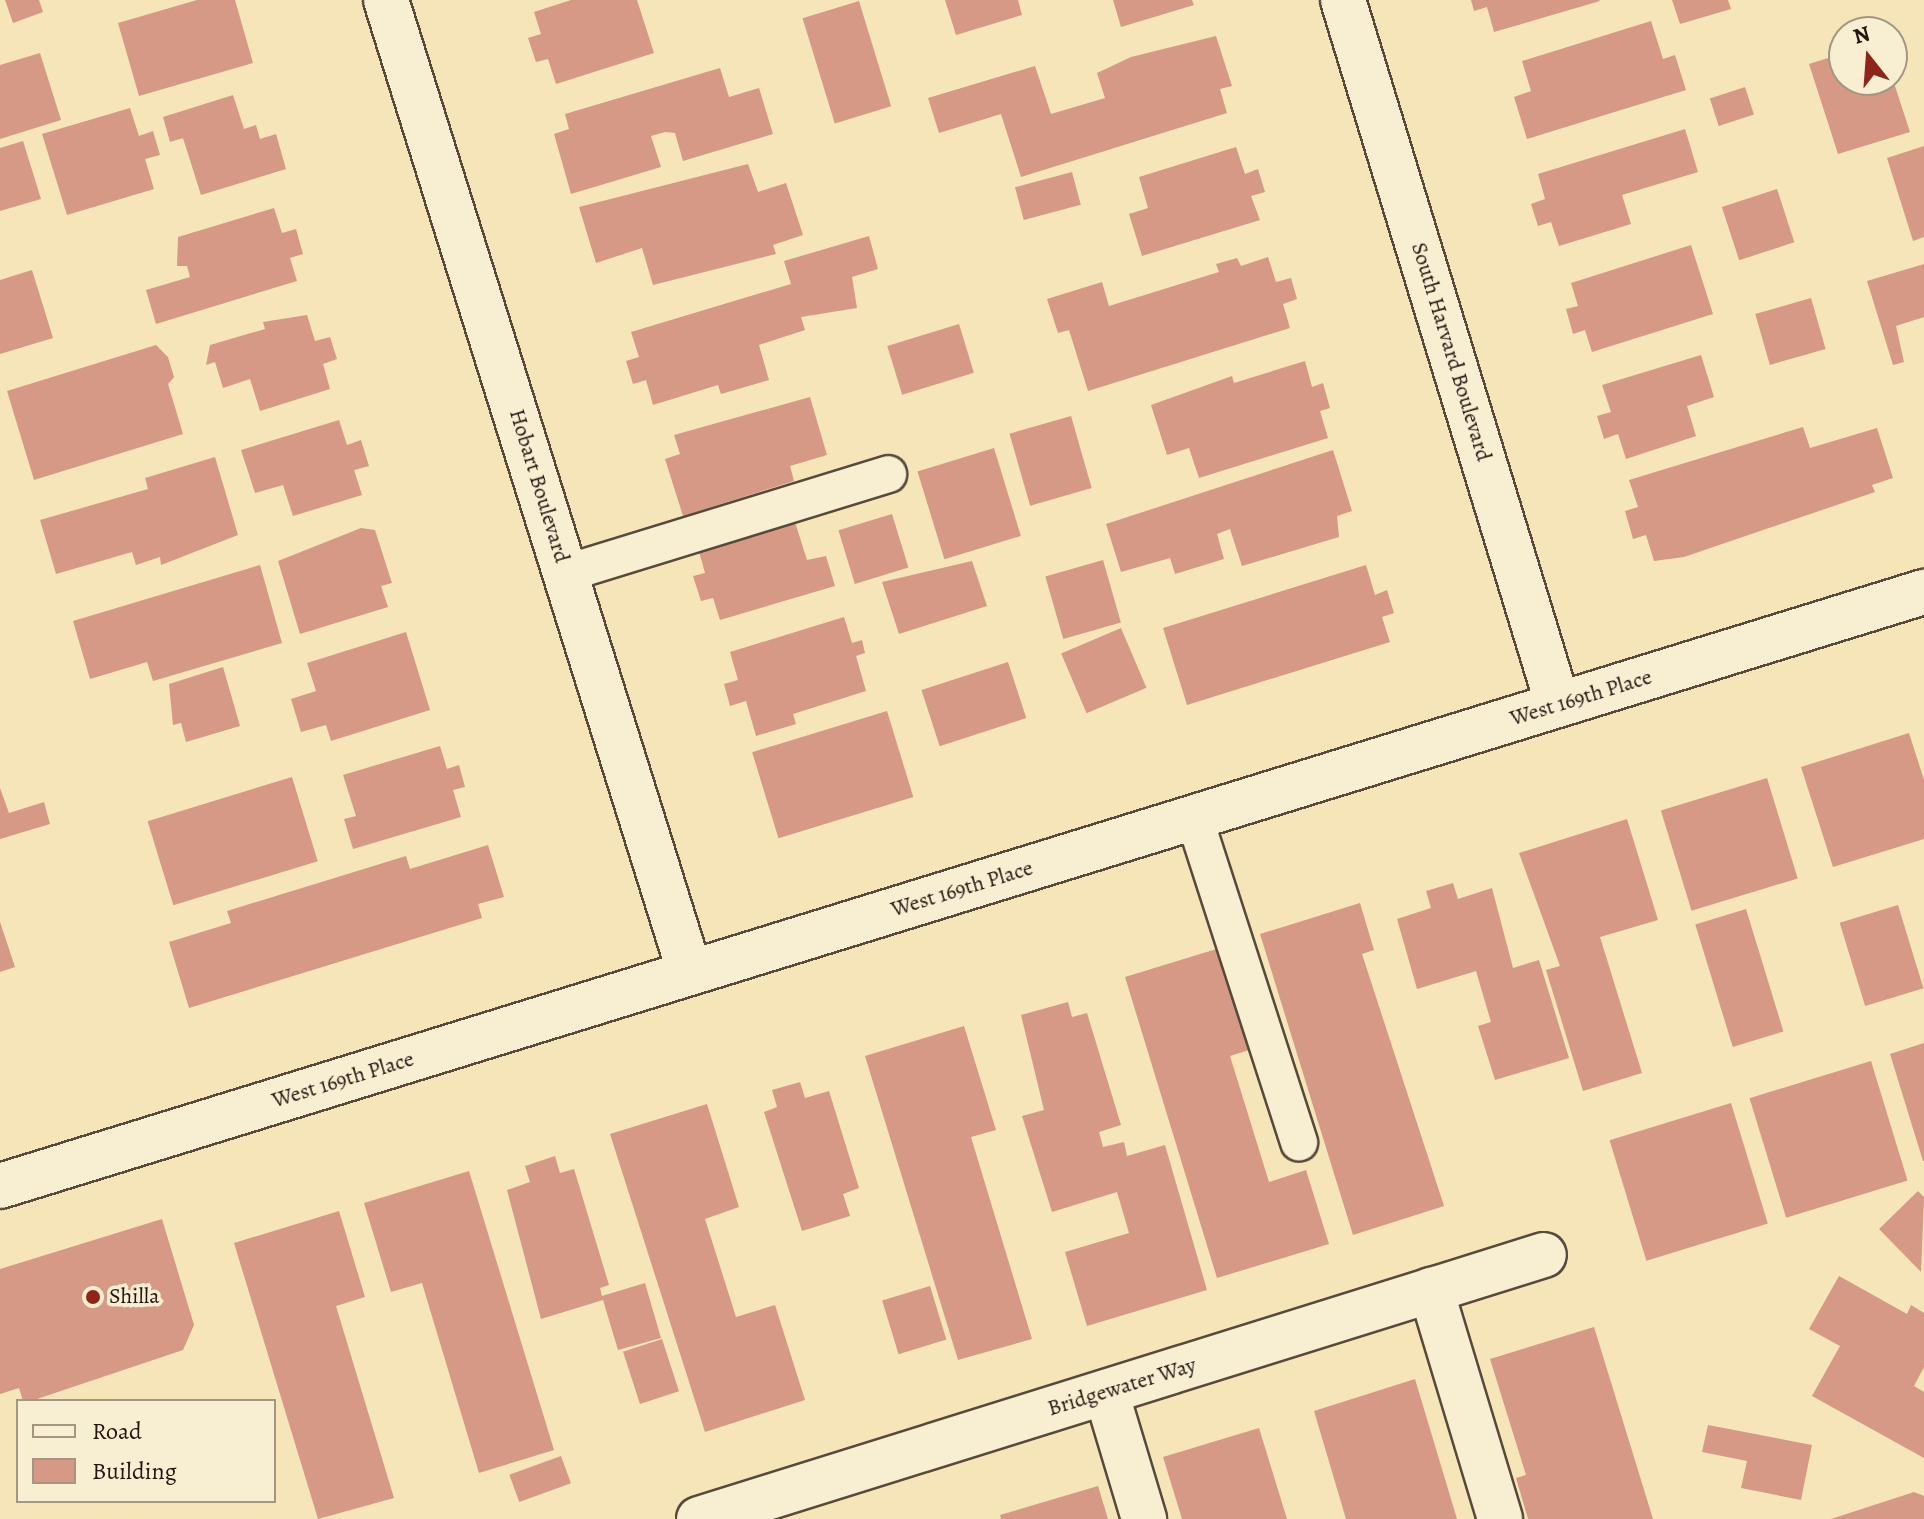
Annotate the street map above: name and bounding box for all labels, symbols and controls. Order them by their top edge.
north arrow [1828,16,1908,96]
text: N [1850,18,1874,52]
street label: South Harvard Boulevard [1405,239,1497,465]
street label: Hobart Boulevard [503,406,575,566]
street label: West 169th Place [1507,664,1655,732]
street label: West 169th Place [888,855,1036,923]
street label: West 169th Place [269,1046,417,1114]
place label: Shilla [109,1284,159,1310]
marker: Shilla [84,1288,102,1306]
street label: Bridgewater Way [1045,1352,1199,1422]
legend [16,1399,276,1503]
text: Road [92,1415,142,1447]
text: Building [92,1455,177,1487]

